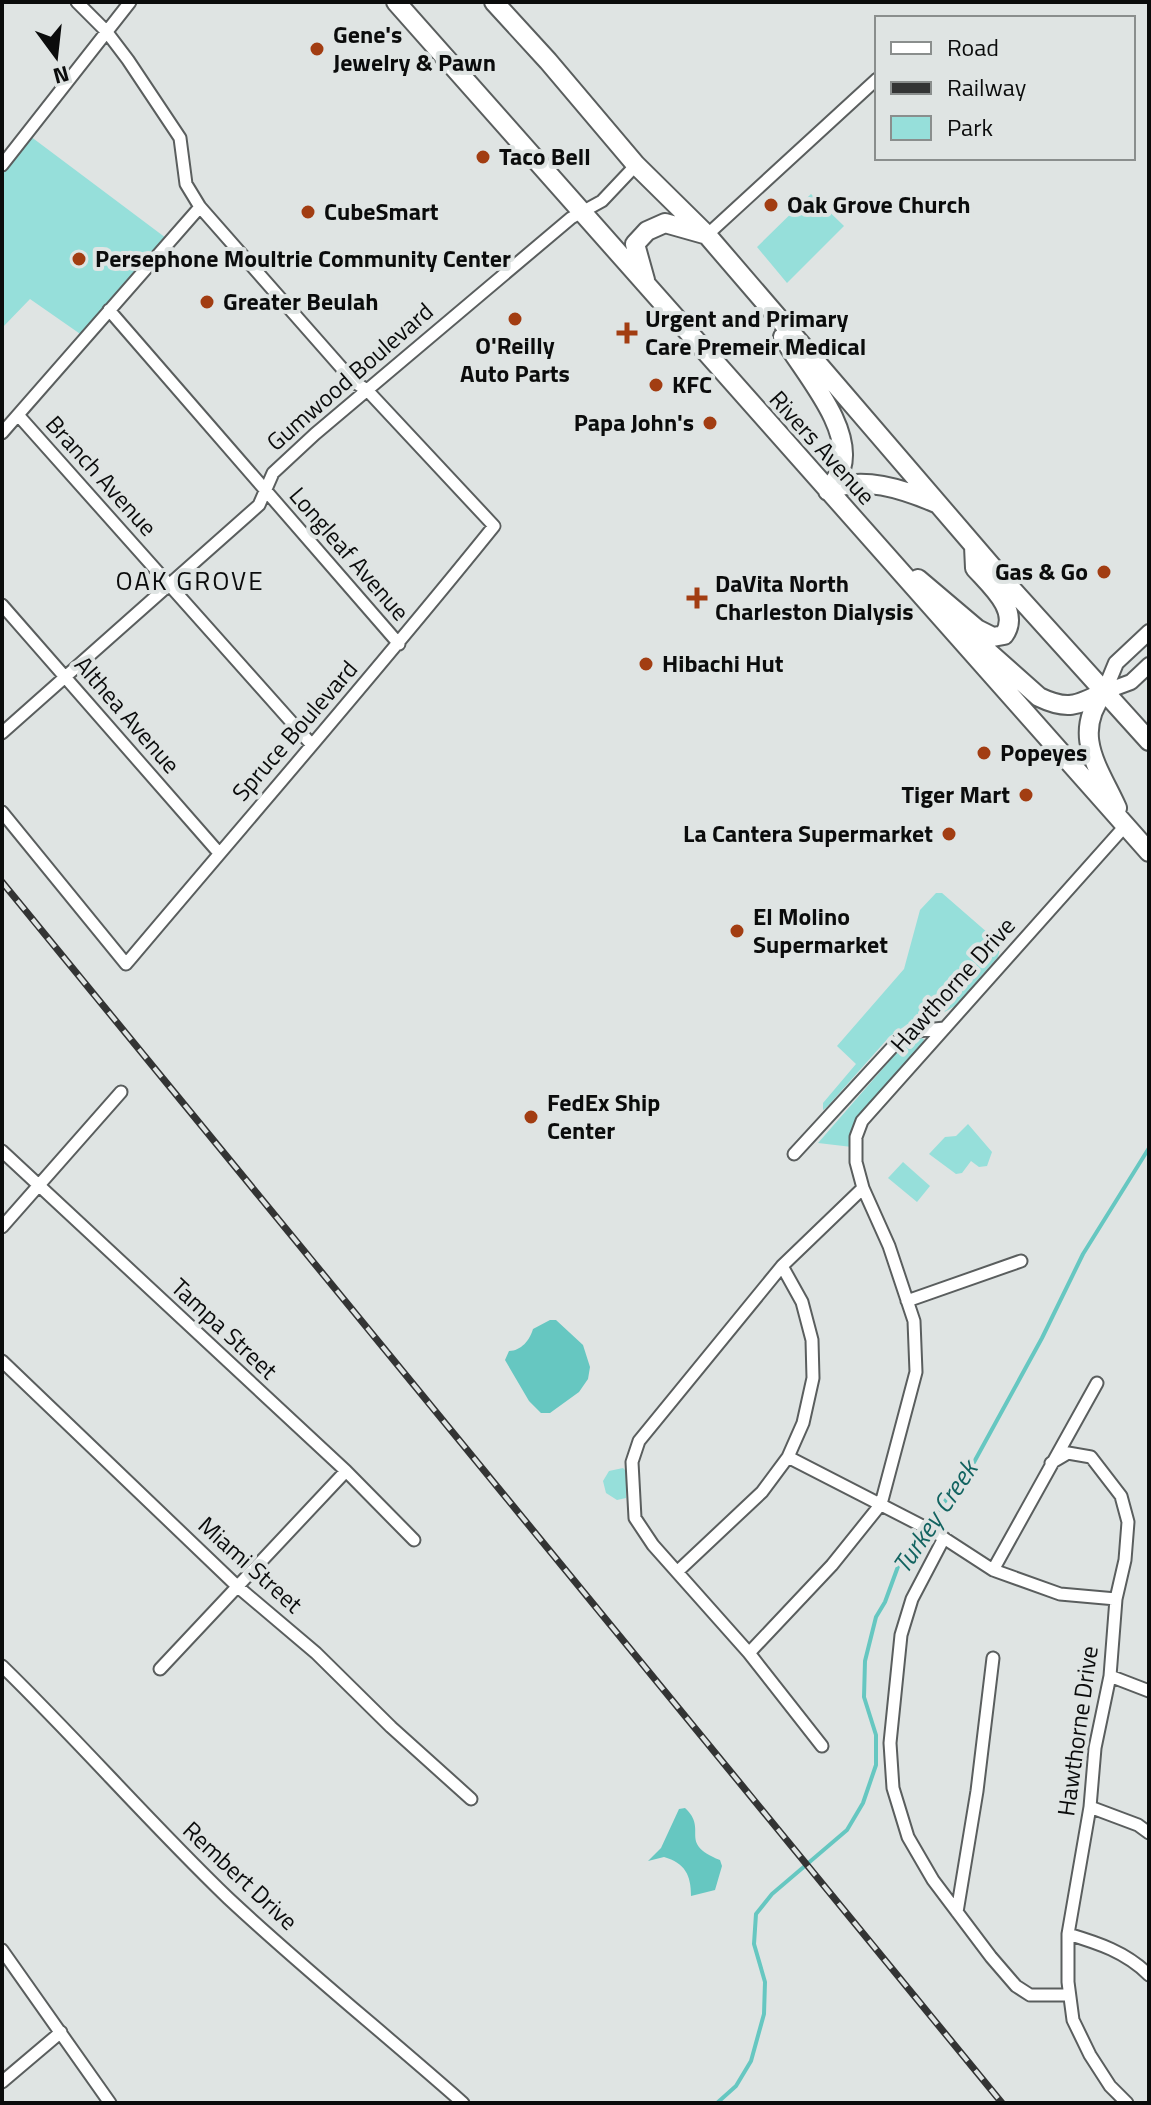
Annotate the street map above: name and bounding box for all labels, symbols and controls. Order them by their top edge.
north arrow [16,16,96,96]
place label: Gene's Jewelry & Pawn [333,16,496,80]
legend [875,16,1135,160]
text: Road [947,29,999,65]
marker: Gene's Jewelry & Pawn [308,40,326,58]
text: N [49,57,73,94]
text: Railway [947,69,1027,105]
text: Park [947,109,993,145]
place label: Taco Bell [499,138,591,174]
marker: Taco Bell [474,148,492,166]
place label: Oak Grove Church [787,186,971,222]
place label: CubeSmart [324,193,439,229]
marker: Oak Grove Church [762,196,780,214]
marker: CubeSmart [299,203,317,221]
place label: Persephone Moultrie Community Center [95,240,511,276]
marker: Persephone Moultrie Community Center [70,250,88,268]
place label: Greater Beulah [223,283,378,319]
marker: Greater Beulah [198,293,216,311]
street label: Gumwood Boulevard [258,294,441,459]
place label: Urgent and Primary Care Premeir Medical [645,300,866,364]
marker: O'Reilly Auto Parts [506,310,524,328]
marker: Urgent and Primary Care Premeir Medical [616,322,638,344]
place label: O'Reilly Auto Parts [460,327,570,391]
place label: KFC [672,366,712,402]
marker: KFC [647,376,665,394]
street label: Rivers Avenue [761,382,884,513]
place label: Papa John's [574,404,694,440]
street label: Branch Avenue [38,407,166,544]
marker: Papa John's [701,414,719,432]
street label: Longleaf Avenue [281,478,418,628]
place label: Gas & Go [995,553,1088,589]
district label: OAK GROVE [115,561,265,600]
marker: Gas & Go [1095,563,1113,581]
place label: DaVita North Charleston Dialysis [715,565,914,629]
marker: DaVita North Charleston Dialysis [686,587,708,609]
place label: Hibachi Hut [662,645,784,681]
street label: Althea Avenue [66,648,189,781]
street label: Spruce Boulevard [223,652,366,809]
marker: Hibachi Hut [637,655,655,673]
place label: Popeyes [1000,734,1087,770]
marker: Popeyes [975,744,993,762]
place label: Tiger Mart [901,776,1010,812]
marker: Tiger Mart [1017,786,1035,804]
place label: La Cantera Supermarket [683,815,933,851]
marker: La Cantera Supermarket [940,825,958,843]
place label: El Molino Supermarket [753,898,888,962]
street label: Hawthorne Drive [881,909,1023,1060]
marker: El Molino Supermarket [728,922,746,940]
place label: FedEx Ship Center [547,1084,660,1148]
marker: FedEx Ship Center [522,1108,540,1126]
street label: Tampa Street [163,1269,287,1388]
water label: Turkey Creek [882,1450,989,1581]
street label: Miami Street [190,1507,311,1621]
street label: Hawthorne Drive [1047,1643,1107,1818]
street label: Rembert Drive [175,1812,306,1938]

